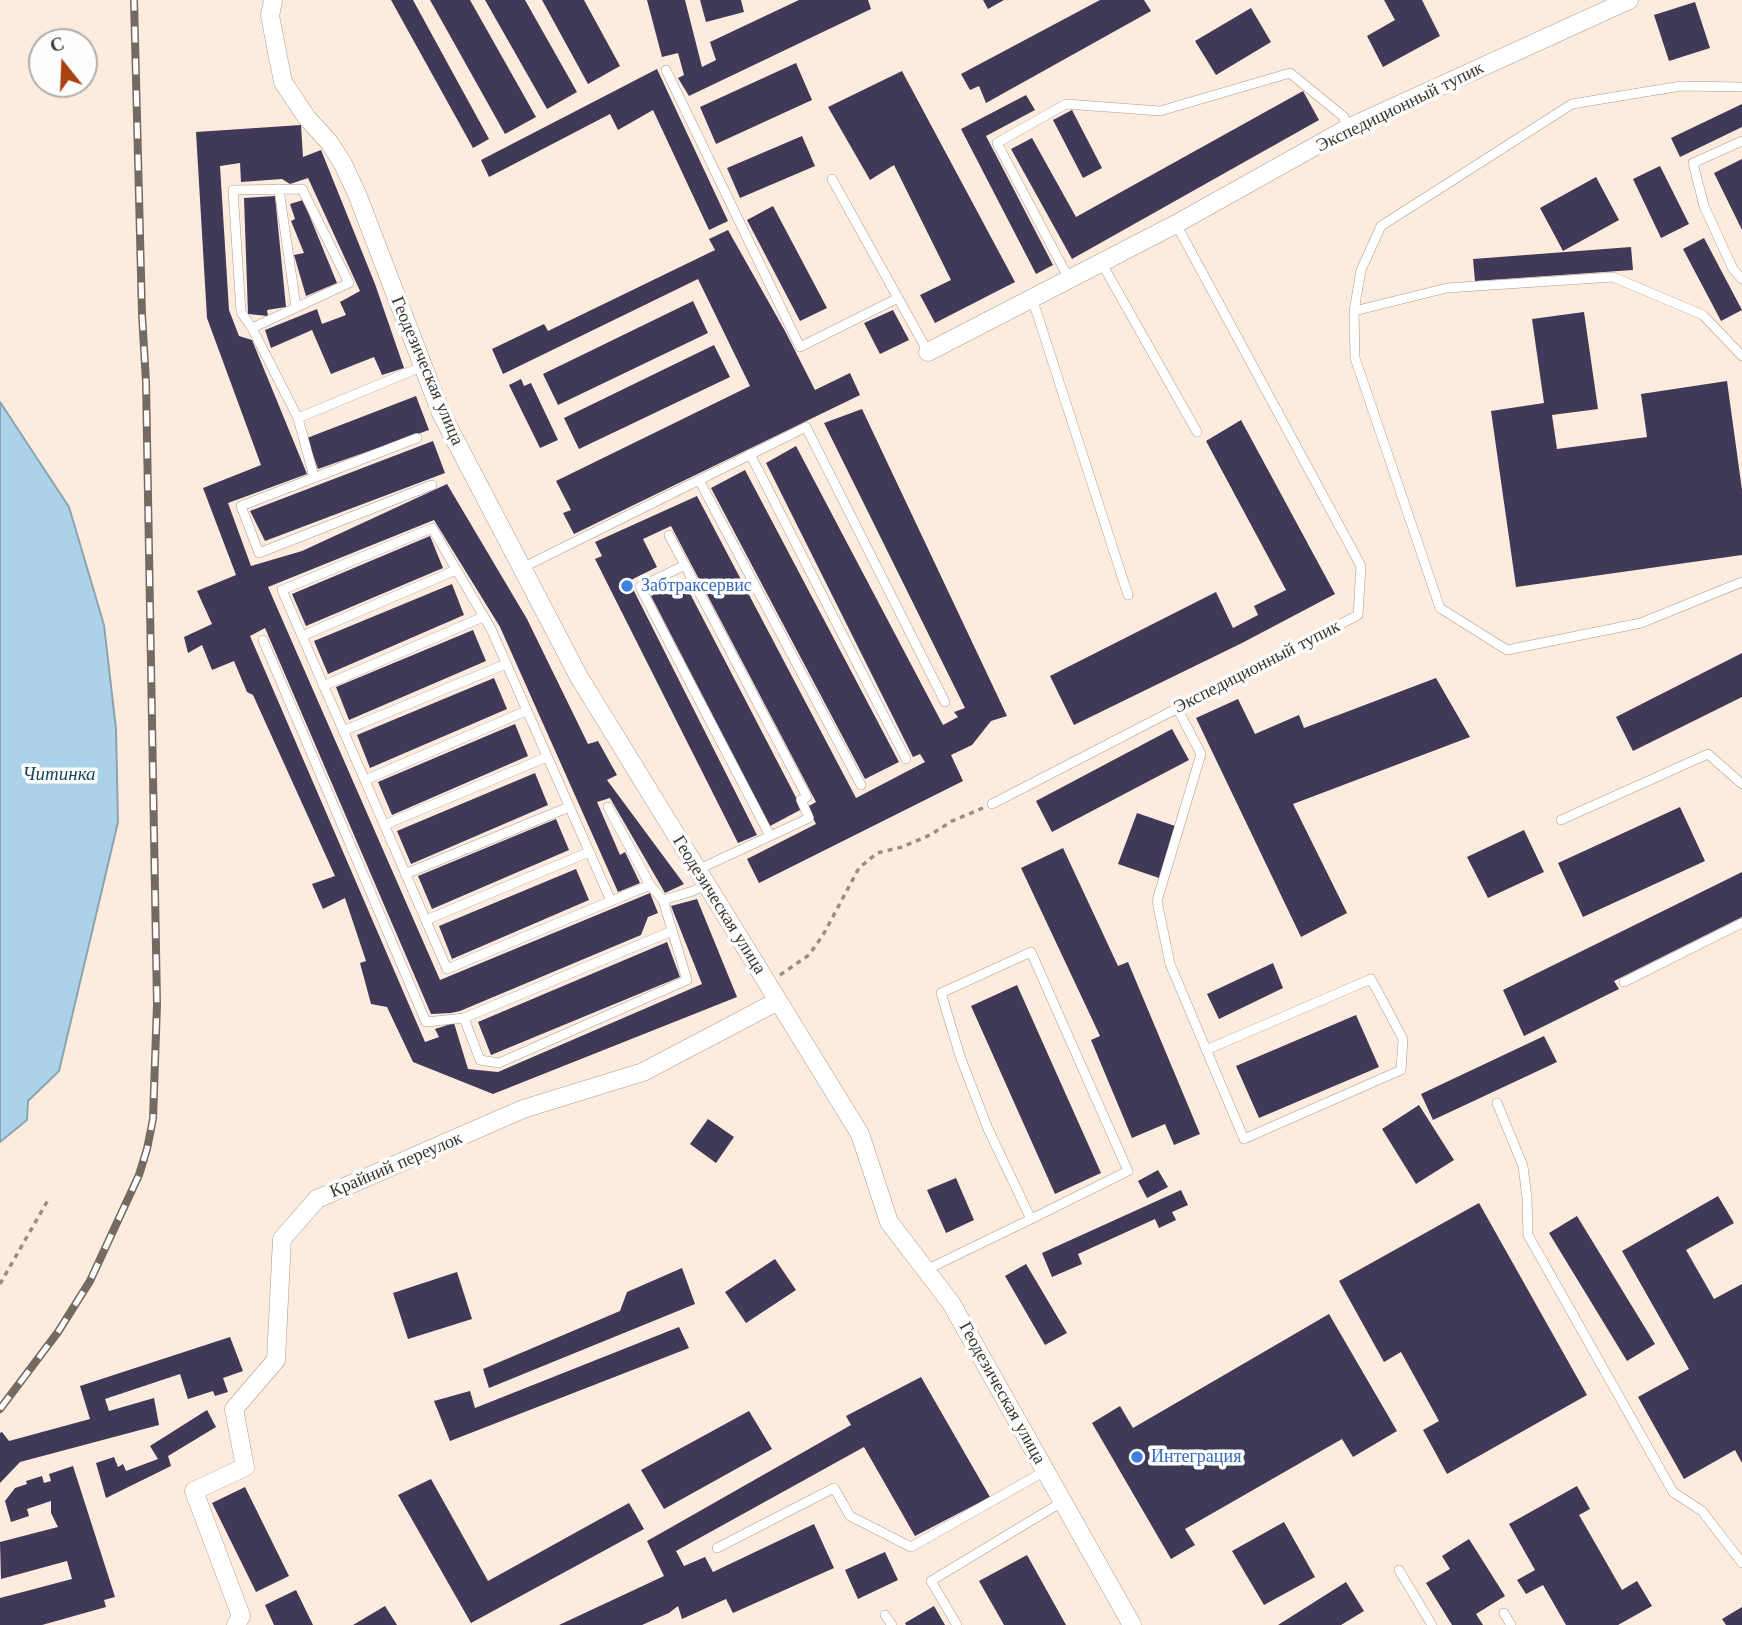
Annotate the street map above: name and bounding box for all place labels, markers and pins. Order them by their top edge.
place label: Забтраксервис [641,575,752,597]
marker: Забтраксервис [619,578,635,594]
place label: Интеграция [1151,1446,1241,1468]
marker: Интеграция [1129,1449,1145,1465]

